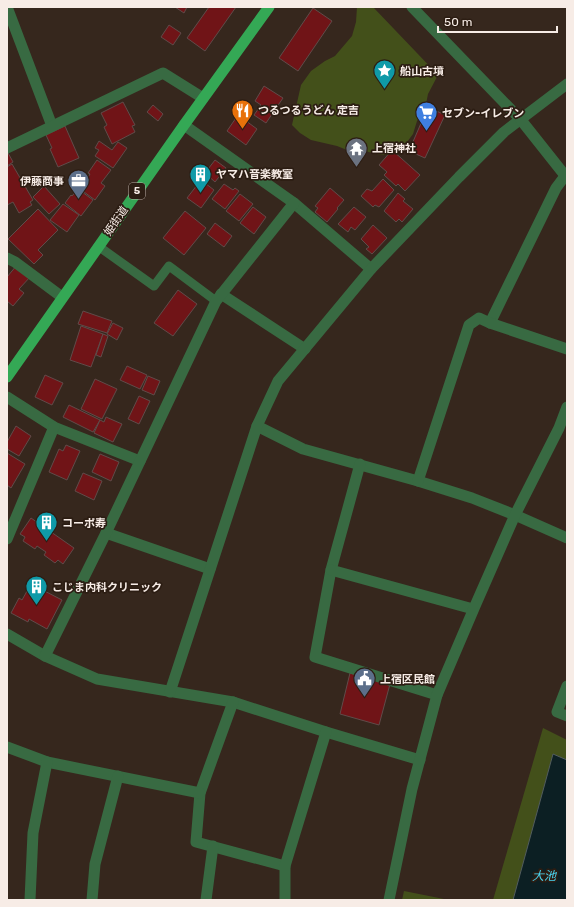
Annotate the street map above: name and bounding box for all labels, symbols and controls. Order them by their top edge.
scale bar [438,8,557,34]
text: 50 m [444,15,472,29]
place icon: 船山古墳 [372,58,398,91]
place label: 船山古墳 [400,65,444,78]
restaurant icon: つるつるうどん 定吉 [229,97,255,130]
supermarket icon: セブン-イレブン [414,100,440,133]
place label: つるつるうどん 定吉 [258,104,359,117]
place label: セブン-イレブン [442,107,524,120]
temple icon: 上宿神社 [344,135,370,168]
place label: 上宿神社 [372,142,416,155]
building icon: ヤマハ音楽教室 [188,161,214,194]
office icon: 伊藤商事 [66,168,92,201]
place label: ヤマハ音楽教室 [216,168,293,181]
place label: 伊藤商事 [20,175,64,188]
road number: 5 [129,183,145,199]
street label: 姫街道 [101,204,131,238]
building icon: コーポ寿 [34,510,60,543]
place label: コーポ寿 [62,517,106,530]
building icon: こじま内科クリニック [23,574,49,607]
place label: こじま内科クリニック [52,581,162,594]
public building icon: 上宿区民館 [352,666,378,699]
place label: 上宿区民館 [380,673,435,686]
water label: 大池 [532,869,557,883]

